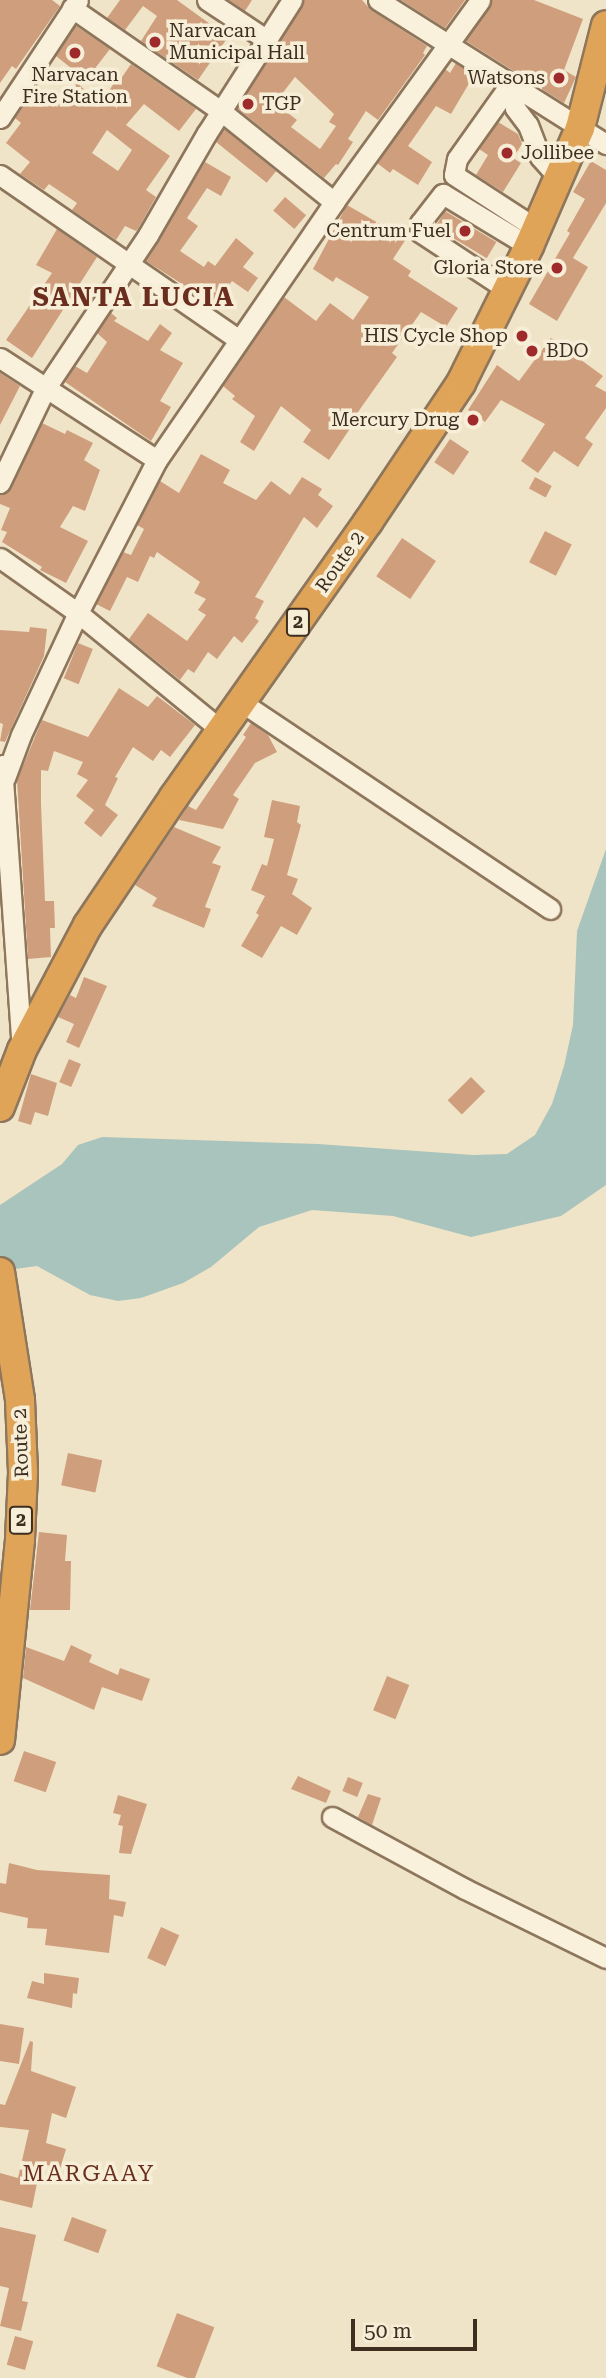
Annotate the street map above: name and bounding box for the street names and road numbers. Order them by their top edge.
street label: Route 2 [311,527,369,597]
road number: 2 [286,608,310,636]
street label: Route 2 [8,1408,34,1478]
road number: 2 [9,1506,33,1534]

